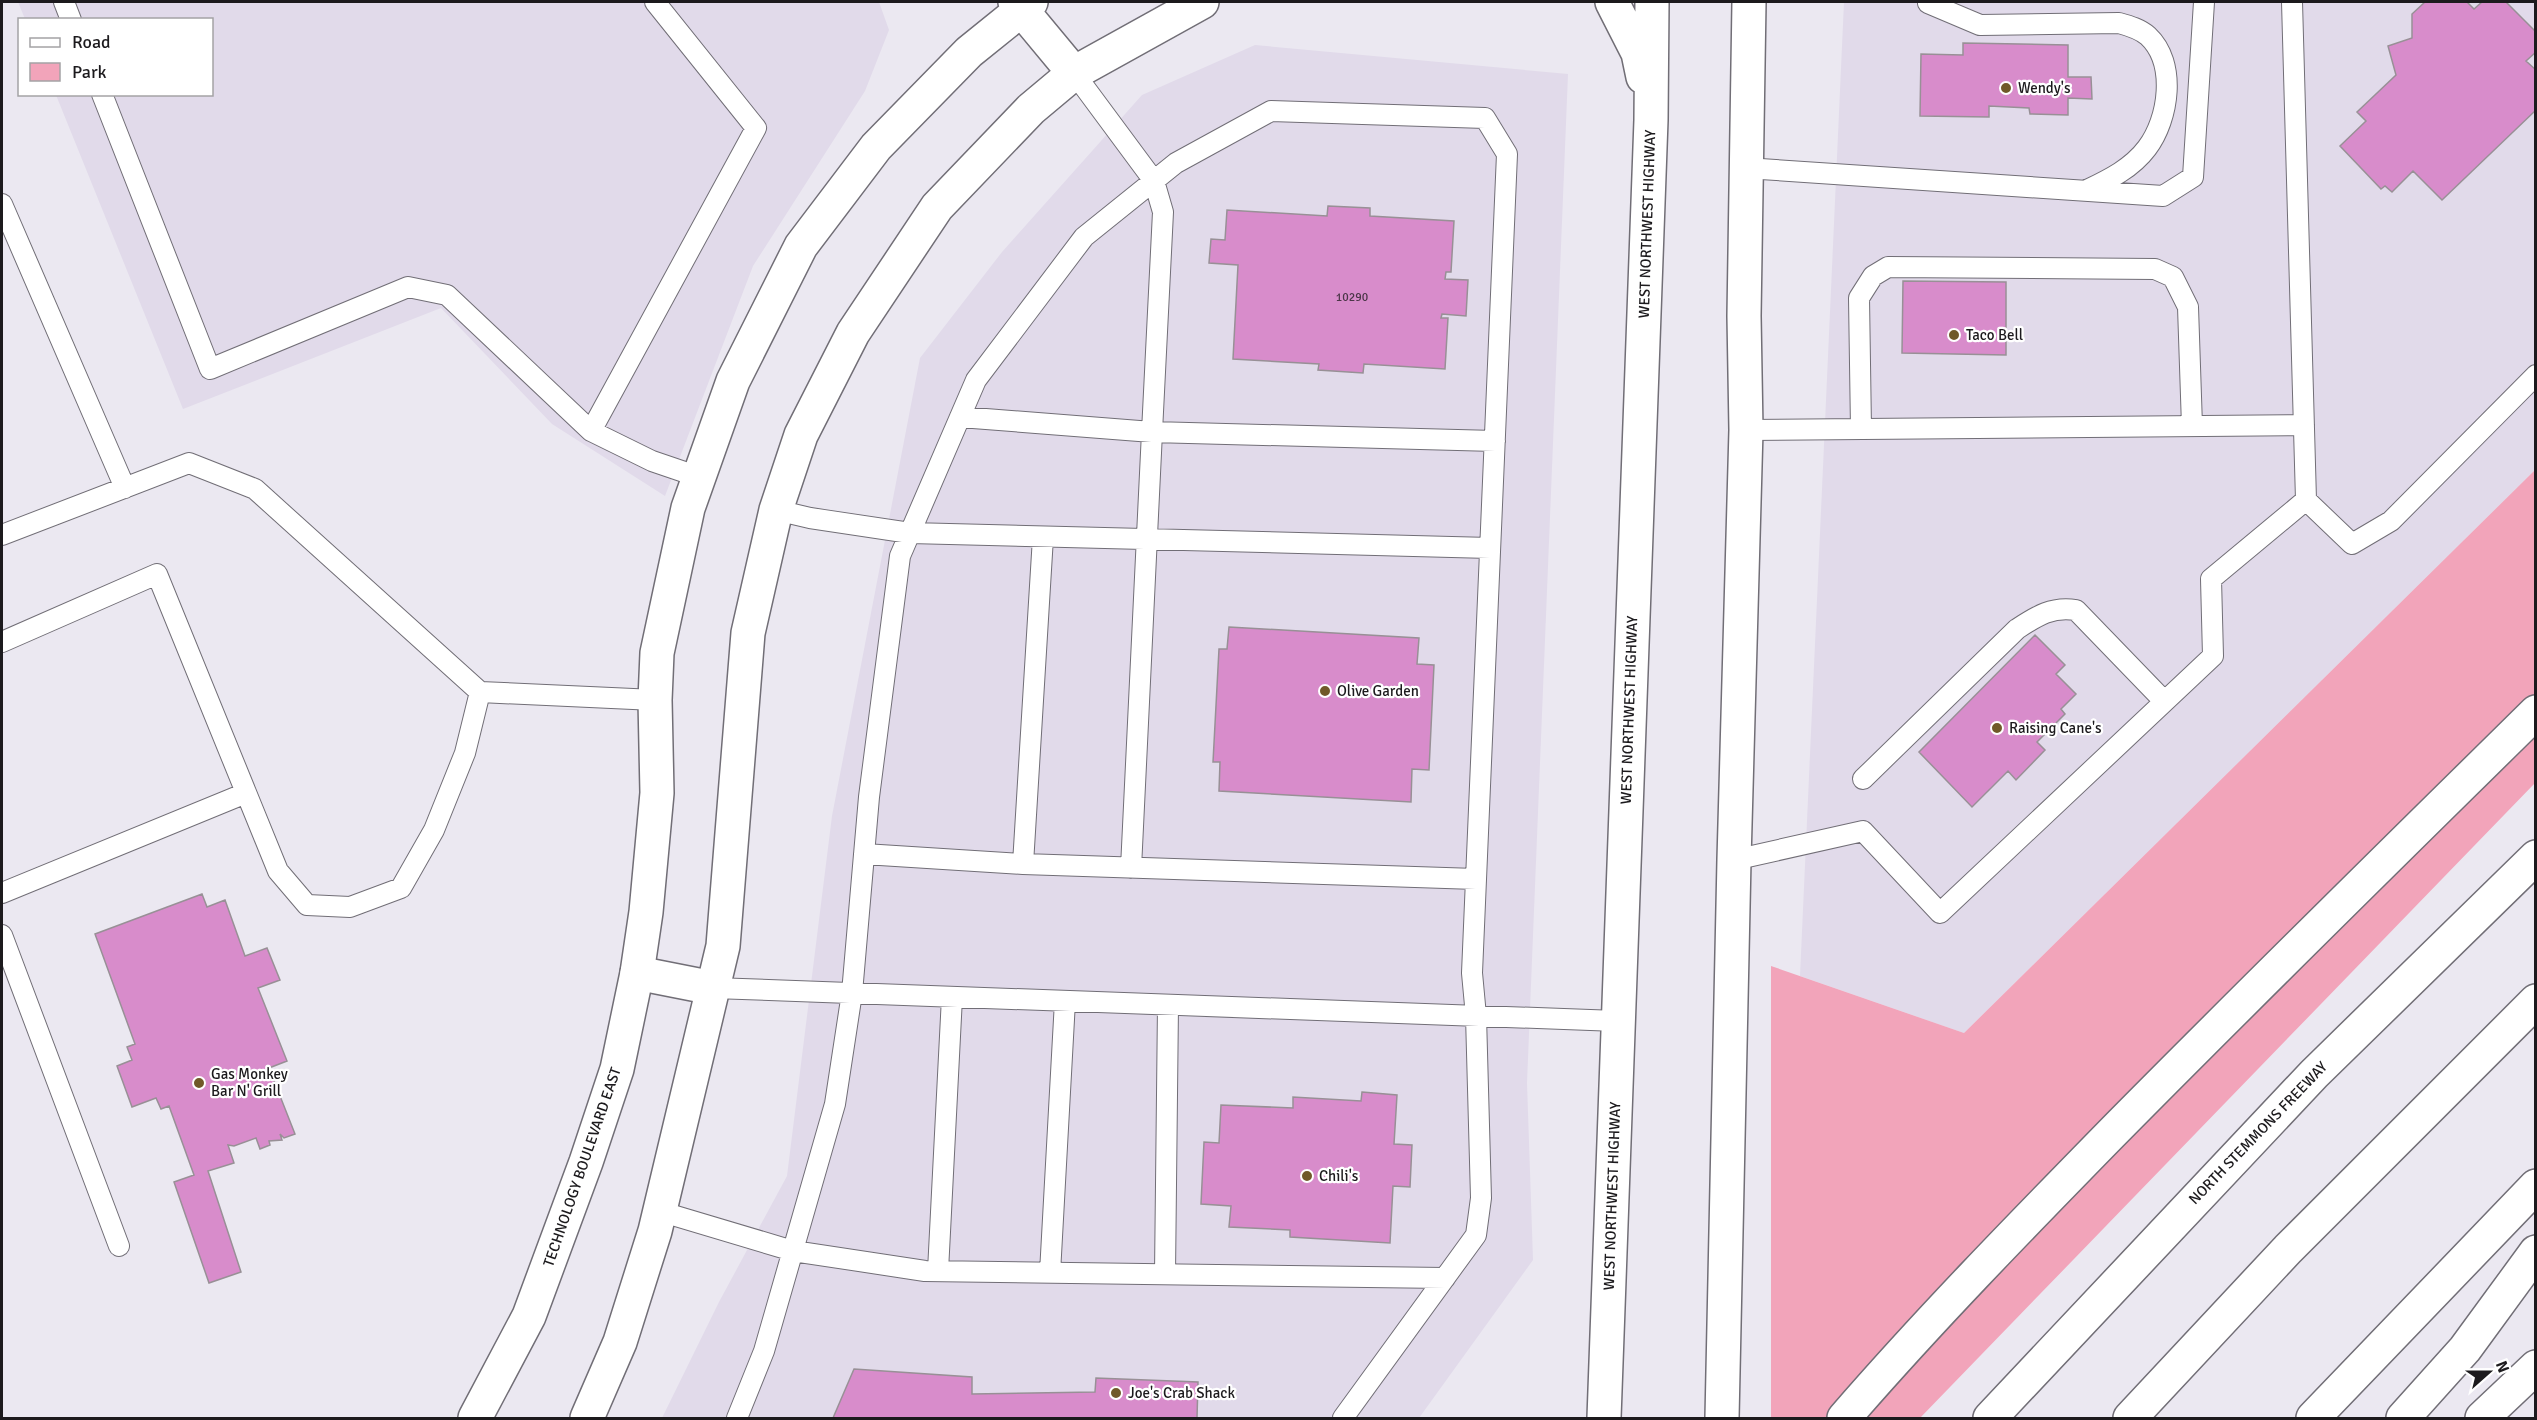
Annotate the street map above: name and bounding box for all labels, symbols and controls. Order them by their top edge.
legend [18,18,213,96]
text: Road [72,31,111,53]
text: Park [72,61,107,83]
place label: Wendy's [2018,79,2071,97]
marker: Wendy's [1999,81,2013,95]
street label: WEST NORTHWEST HIGHWAY [1635,129,1659,319]
house number: 10290 [1336,290,1368,305]
place label: Taco Bell [1966,326,2023,344]
marker: Taco Bell [1947,328,1961,342]
street label: WEST NORTHWEST HIGHWAY [1617,615,1641,805]
place label: Olive Garden [1337,682,1419,700]
marker: Olive Garden [1318,684,1332,698]
place label: Raising Cane's [2009,719,2102,737]
marker: Raising Cane's [1990,721,2004,735]
street label: NORTH STEMMONS FREEWAY [2185,1058,2331,1208]
street label: TECHNOLOGY BOULEVARD EAST [539,1064,625,1269]
place label: Gas Monkey Bar N' Grill [211,1065,288,1100]
marker: Gas Monkey Bar N' Grill [192,1076,206,1090]
street label: WEST NORTHWEST HIGHWAY [1600,1101,1624,1291]
place label: Chili's [1319,1167,1359,1185]
marker: Chili's [1300,1169,1314,1183]
north arrow [2459,1342,2519,1402]
text: N [2491,1358,2513,1376]
place label: Joe's Crab Shack [1128,1384,1235,1402]
marker: Joe's Crab Shack [1109,1386,1123,1400]

